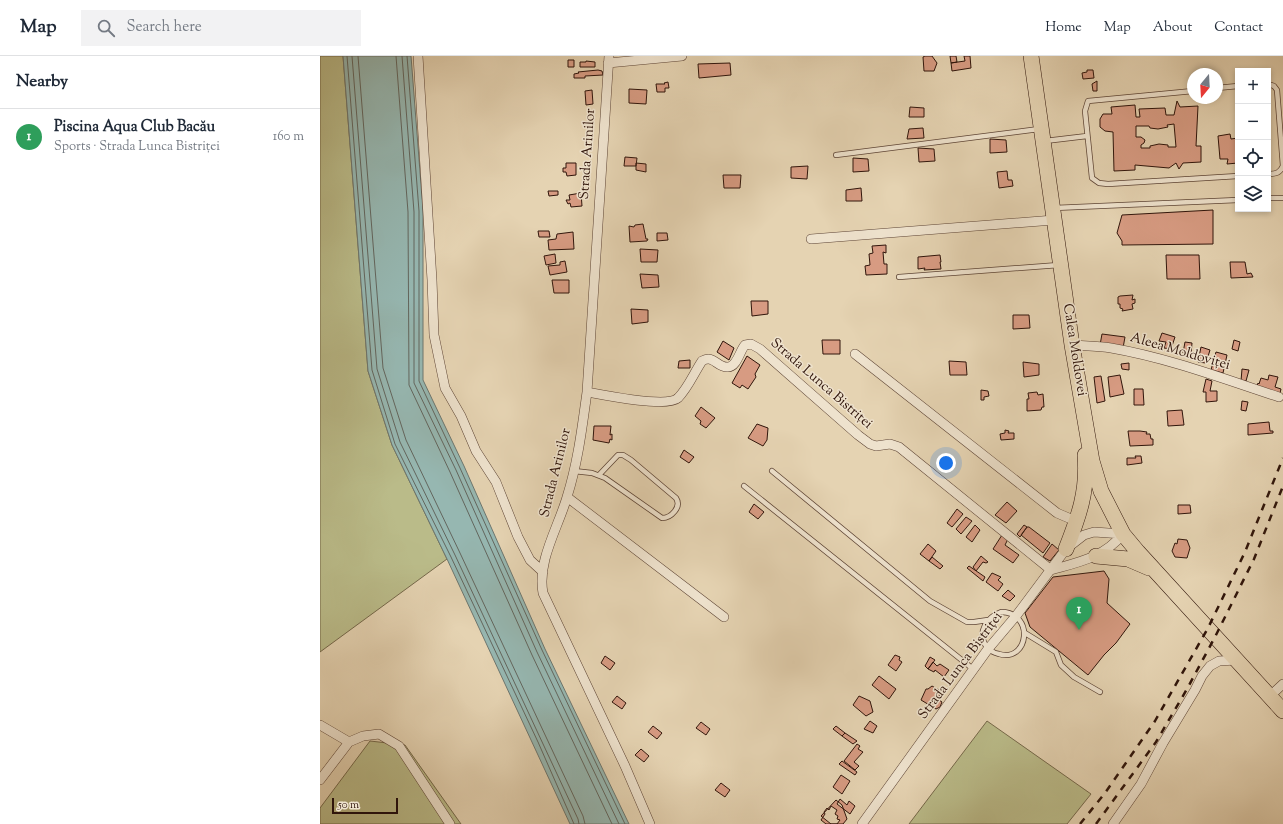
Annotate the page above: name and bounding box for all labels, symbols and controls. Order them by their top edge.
search box [81,10,361,46]
text: Map [20,14,57,41]
icon: search [95,17,117,39]
text: Search here [127,17,202,38]
text: Home [1045,18,1082,38]
text: Map [1104,18,1131,38]
text: About [1153,18,1192,38]
text: Contact [1214,18,1263,38]
north arrow [1187,68,1223,104]
map controls [1235,68,1271,212]
button: + [1235,68,1271,104]
text: Nearby [16,70,68,94]
button: − [1235,104,1271,140]
street label: Strada Arinilor [575,107,601,200]
text: Piscina Aqua Club Bacău [54,117,215,138]
text: 1 [27,128,31,146]
text: 160 m [273,128,304,146]
text: Sports · Strada Lunca Bistriței [54,138,220,156]
button: locate [1235,140,1271,176]
button: layers [1235,176,1271,212]
street label: Calea Moldovei [1057,302,1091,398]
street label: Aleea Moldoviței [1128,328,1232,376]
street label: Strada Lunca Bistriței [765,334,877,434]
street label: Strada Arinilor [535,426,577,520]
your location [936,453,956,473]
pin: 1 [1066,597,1092,630]
street label: Strada Lunca Bistriței [914,608,1008,724]
scale bar [332,796,398,815]
text: 50 m [338,797,359,813]

